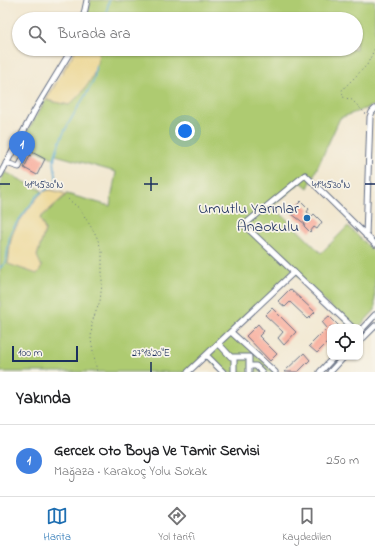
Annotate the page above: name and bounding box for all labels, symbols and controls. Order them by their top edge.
search box [12,12,363,56]
icon: search [26,23,48,45]
text: Burada ara [58,23,131,45]
your location [175,121,195,141]
pin: 1 [9,131,35,164]
text: 41°45'30"N [25,178,63,193]
text: 41°45'30"N [312,178,350,193]
place label: Umutlu Yarınlar Anaokulu [198,197,299,239]
marker: Umutlu Yarınlar Anaokulu [302,213,312,223]
map controls [327,324,363,360]
button: locate [327,324,363,360]
scale bar [12,344,78,363]
text: 100 m [18,345,42,361]
text: 27°13'20"E [132,346,170,361]
text: Yakında [16,386,71,411]
text: Gercek Oto Boya Ve Tamir Servisi [54,440,260,462]
text: 1 [27,451,31,470]
text: 250 m [326,451,359,470]
text: Mağaza · Karakoç Yolu Sokak [54,462,207,481]
tab: Harita [44,505,71,545]
tab: Yol tarifi [158,505,195,545]
tab: Kaydedilen [282,505,331,545]

